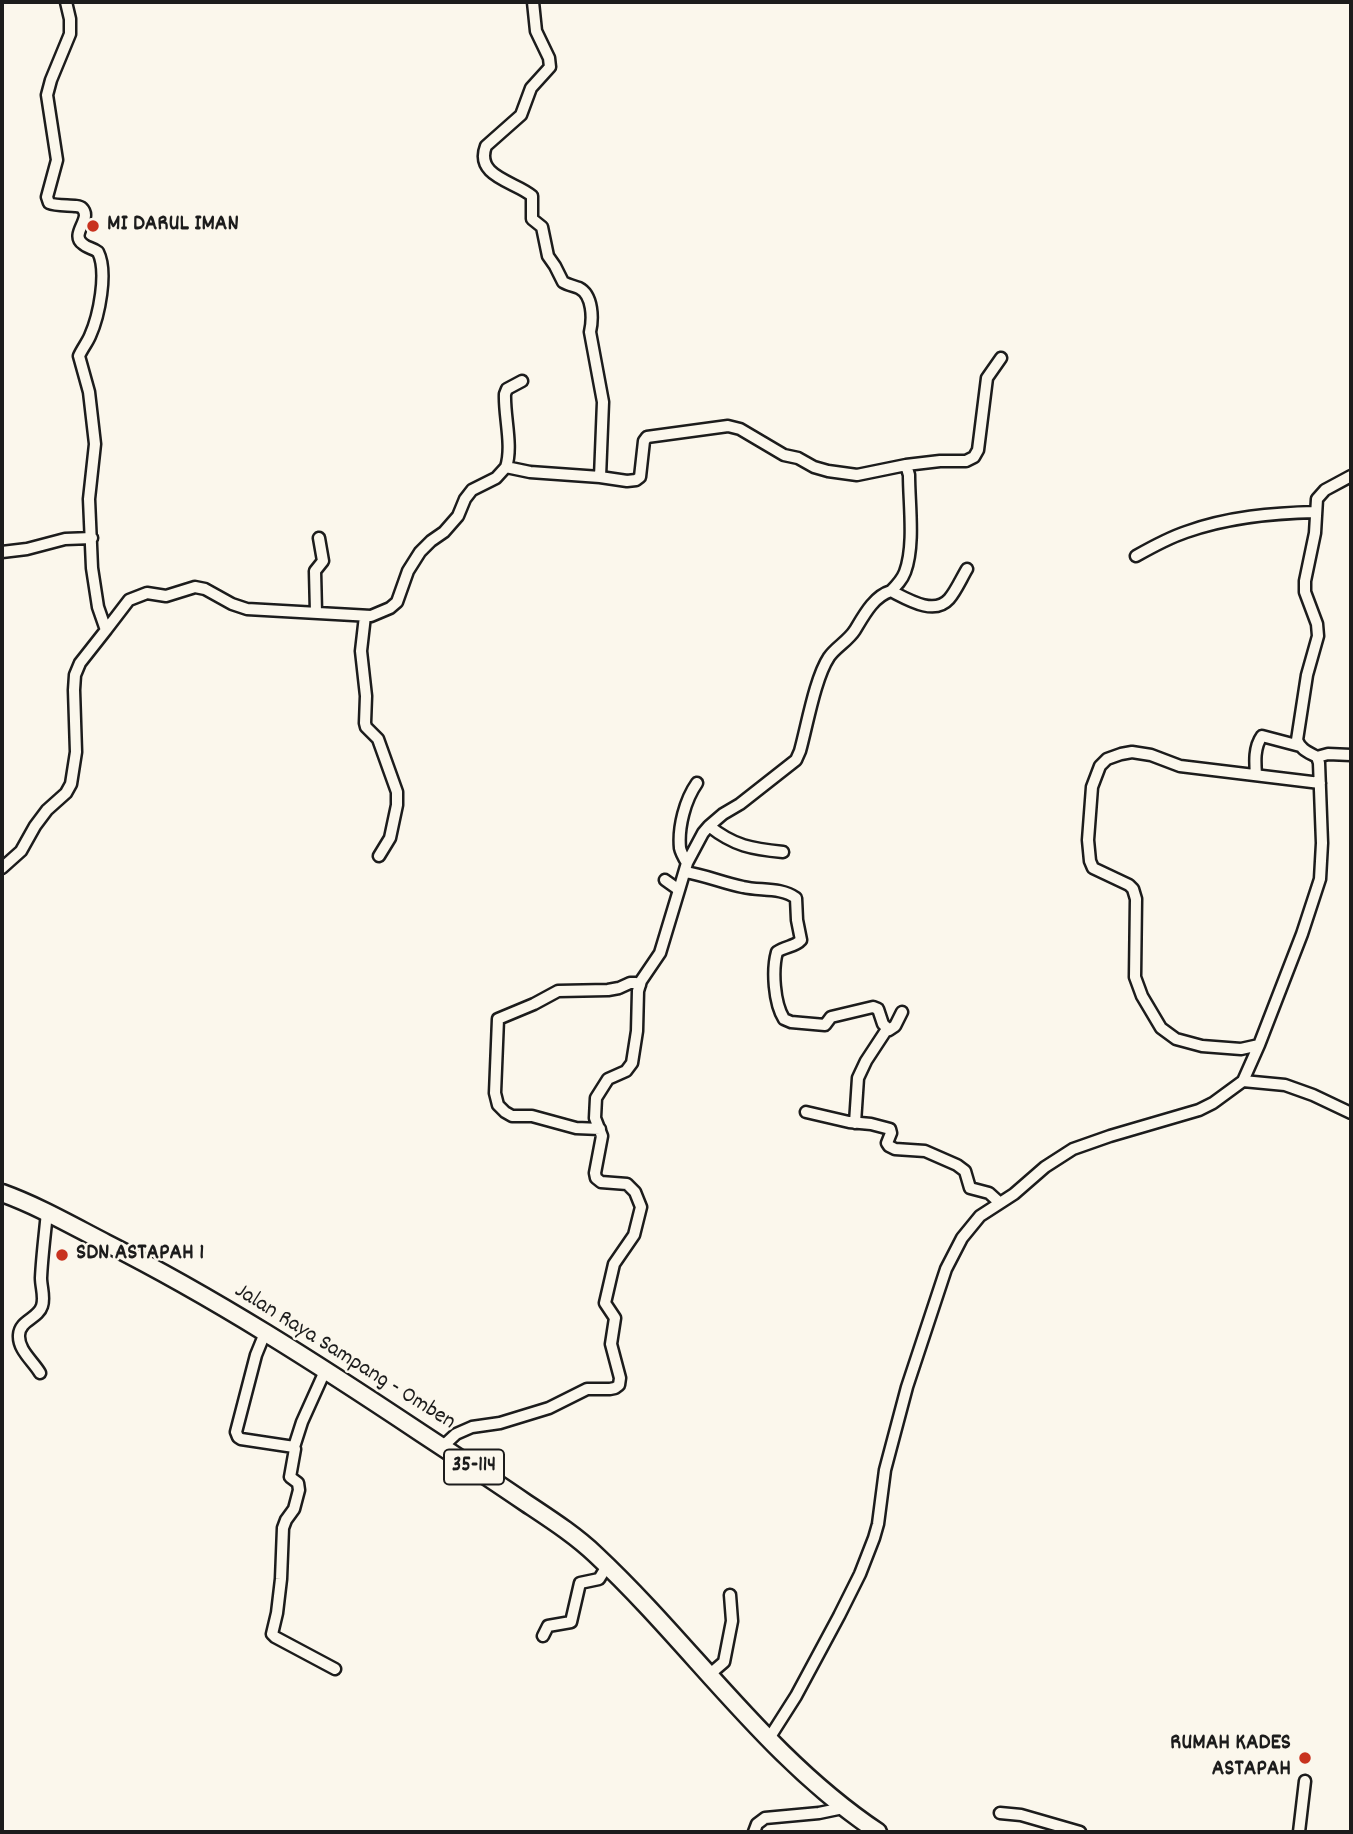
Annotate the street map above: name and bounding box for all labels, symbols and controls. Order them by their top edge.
place label: MI DARUL IMAN [107,212,239,240]
marker: MI DARUL IMAN [85,218,101,234]
place label: SDN ASTAPAH 1 [76,1241,204,1269]
marker: SDN ASTAPAH 1 [54,1247,70,1263]
street label: Jalan Raya Sampang - Omben [228,1279,460,1437]
road number: 35-114 [444,1450,504,1484]
place label: RUMAH KADES ASTAPAH [1170,1731,1291,1785]
marker: RUMAH KADES ASTAPAH [1297,1750,1313,1766]

